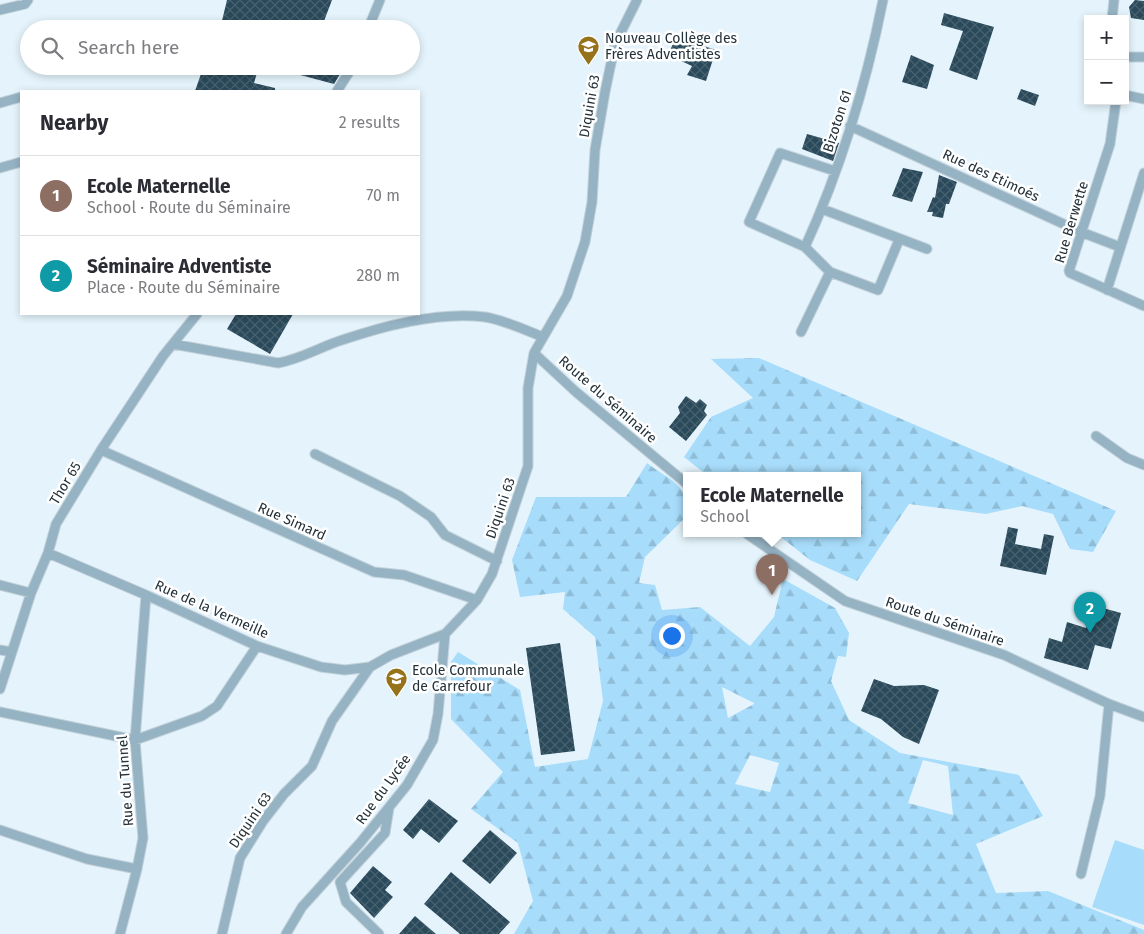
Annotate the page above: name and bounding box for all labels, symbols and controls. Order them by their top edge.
map controls [1084,15,1129,105]
button: + [1084,15,1129,60]
search box [20,20,420,75]
place label: Nouveau Collège des Frères Adventistes [605,30,738,63]
icon: search [38,34,66,62]
school or university icon: Nouveau Collège des Frères Adventistes [577,34,601,65]
text: Search here [78,36,179,59]
button: − [1084,60,1129,105]
street label: Diquini 63 [576,73,603,139]
street label: Bizoton 61 [819,88,856,154]
text: Nearby [40,110,108,136]
text: 2 results [339,113,400,132]
street label: Rue des Etimoés [940,146,1042,206]
text: Ecole Maternelle [87,175,231,198]
street label: Rue Berwette [1051,179,1092,265]
text: 1 [52,186,60,205]
text: 70 m [366,186,400,205]
text: School · Route du Séminaire [87,198,291,217]
text: Séminaire Adventiste [87,255,272,278]
text: 2 [52,266,60,285]
text: 280 m [356,266,400,285]
text: Place · Route du Séminaire [87,278,280,297]
street label: Route du Séminaire [555,352,660,447]
street label: Thor 65 [46,459,85,508]
popup [683,472,861,537]
street label: Diquini 63 [482,475,519,541]
text: Ecole Maternelle [700,484,844,507]
street label: Rue Simard [255,499,328,544]
text: School [700,507,749,526]
pin: 1 [756,554,788,595]
street label: Rue de la Vermeille [152,577,271,642]
pin: 2 [1074,592,1106,633]
street label: Route du Séminaire [883,593,1007,650]
your location [659,623,685,649]
place label: Ecole Communale de Carrefour [412,662,524,695]
school or university icon: Ecole Communale de Carrefour [384,666,408,697]
street label: Rue du Tunnel [114,735,137,827]
street label: Rue du Lycée [352,751,415,828]
street label: Diquini 63 [226,789,275,851]

